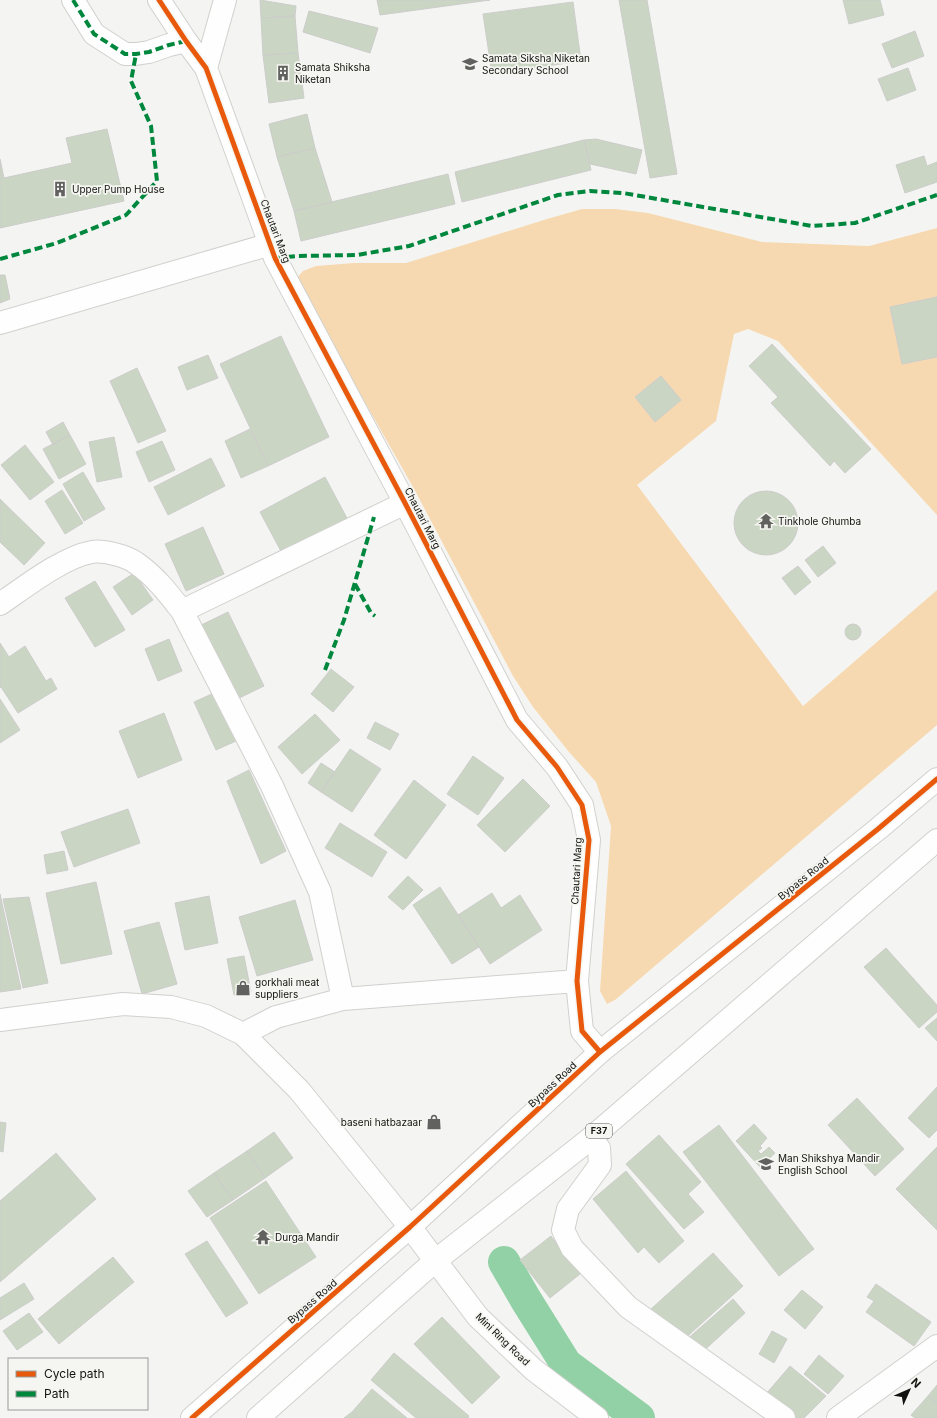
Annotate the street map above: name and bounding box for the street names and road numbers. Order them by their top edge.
street label: Chautari Marg [258,197,294,265]
street label: Chautari Marg [402,485,444,551]
street label: Chautari Marg [568,837,584,905]
street label: Bypass Road [775,854,831,902]
street label: Bypass Road [525,1059,579,1109]
road number: F37 [586,1124,612,1138]
street label: Bypass Road [285,1276,339,1326]
street label: Mini Ring Road [473,1310,533,1368]

